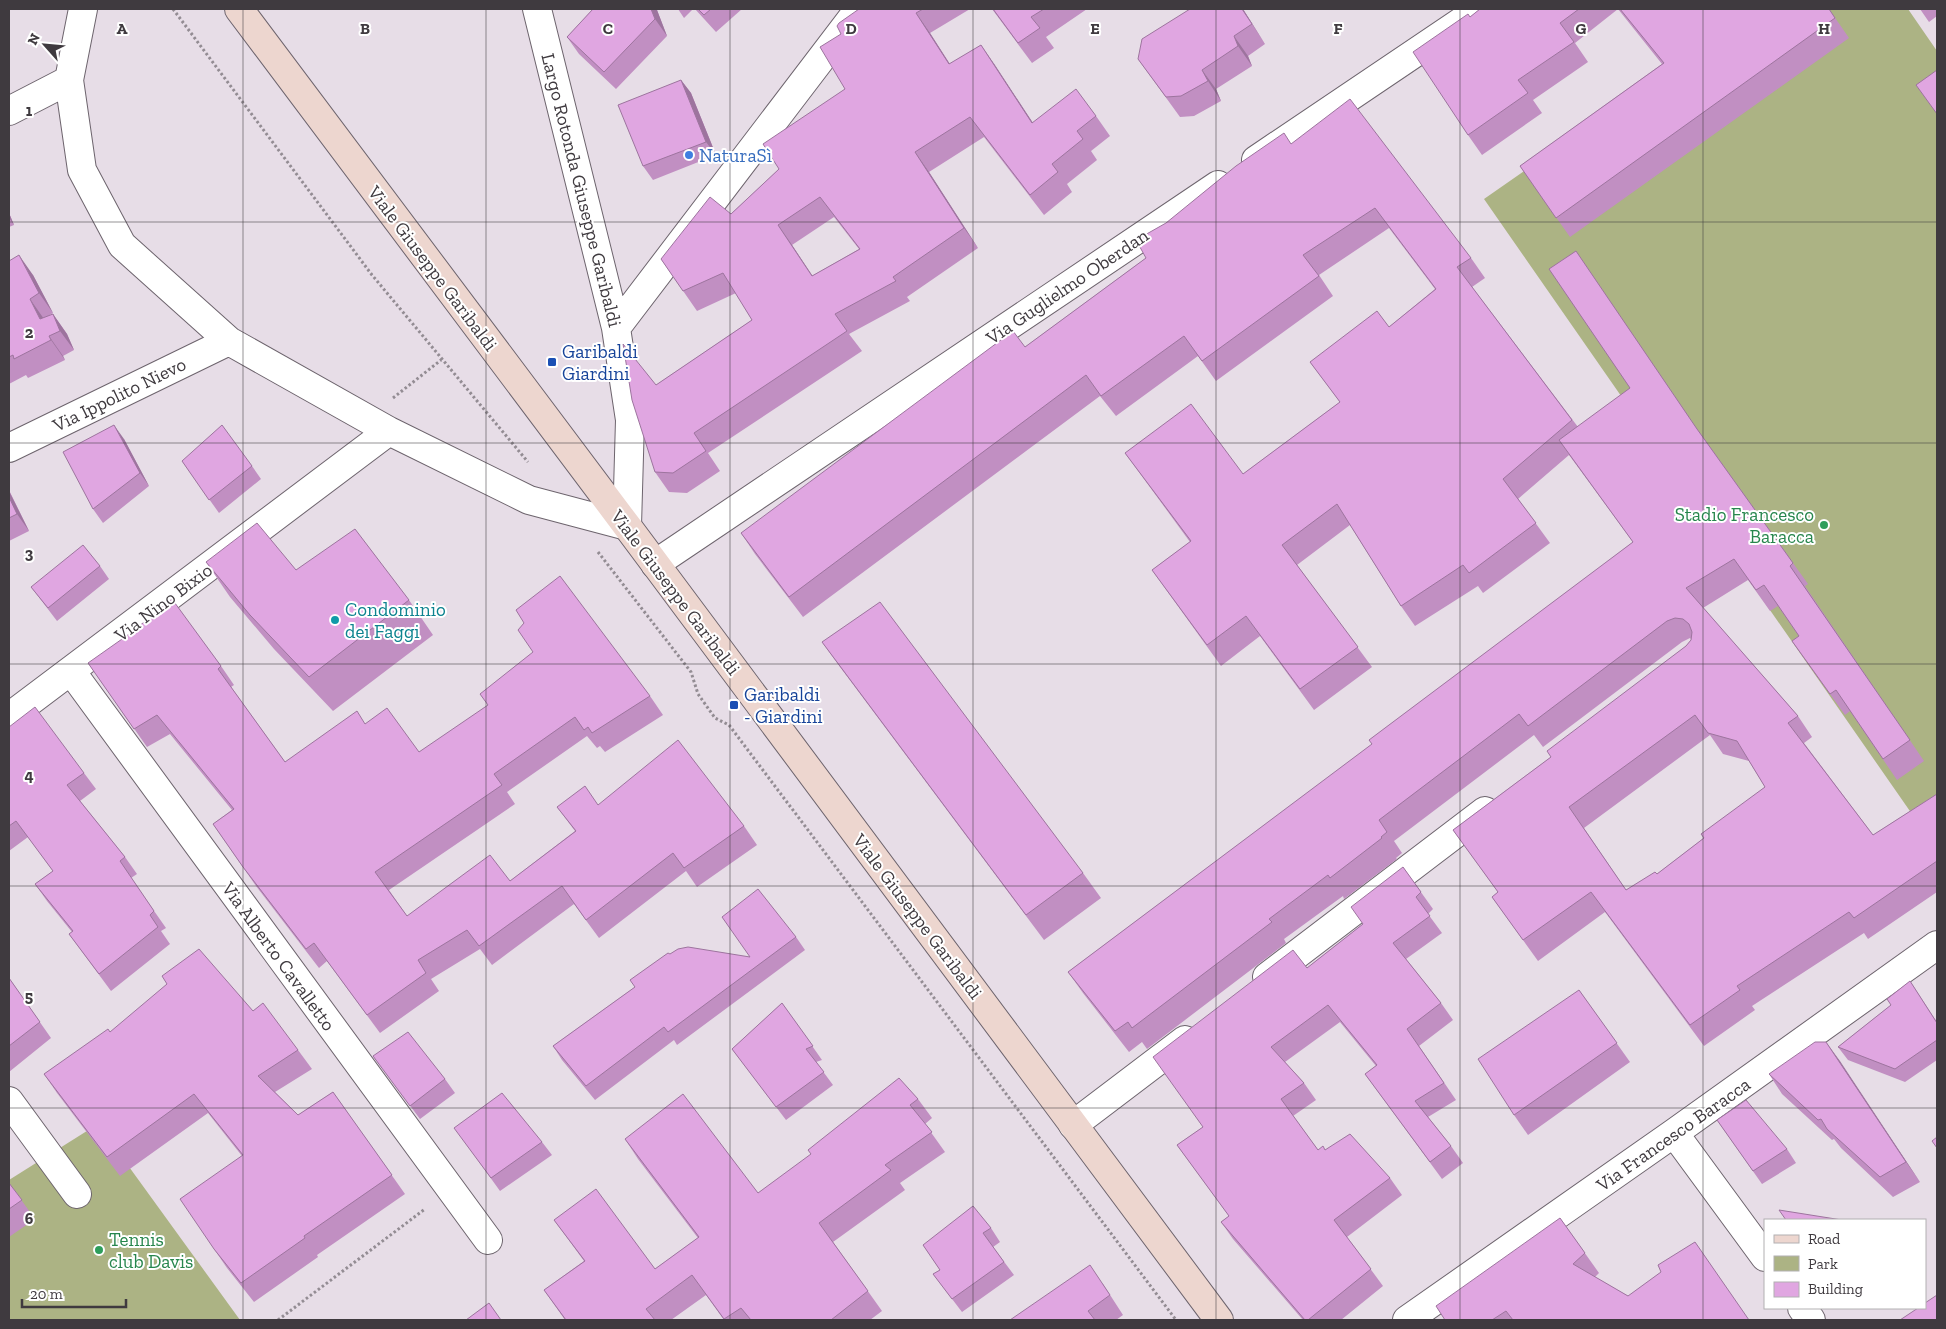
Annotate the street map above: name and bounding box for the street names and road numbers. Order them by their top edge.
street label: Largo Rotonda Giuseppe Garibaldi [536,51,627,329]
street label: Viale Giuseppe Garibaldi [362,180,502,355]
street label: Via Guglielmo Oberdan [981,223,1153,350]
street label: Via Ippolito Nievo [48,352,190,437]
street label: Viale Giuseppe Garibaldi [605,504,745,679]
street label: Via Nino Bixio [109,558,217,647]
street label: Viale Giuseppe Garibaldi [847,828,987,1003]
street label: Via Alberto Cavalletto [216,877,340,1035]
street label: Via Francesco Baracca [1591,1073,1755,1197]

